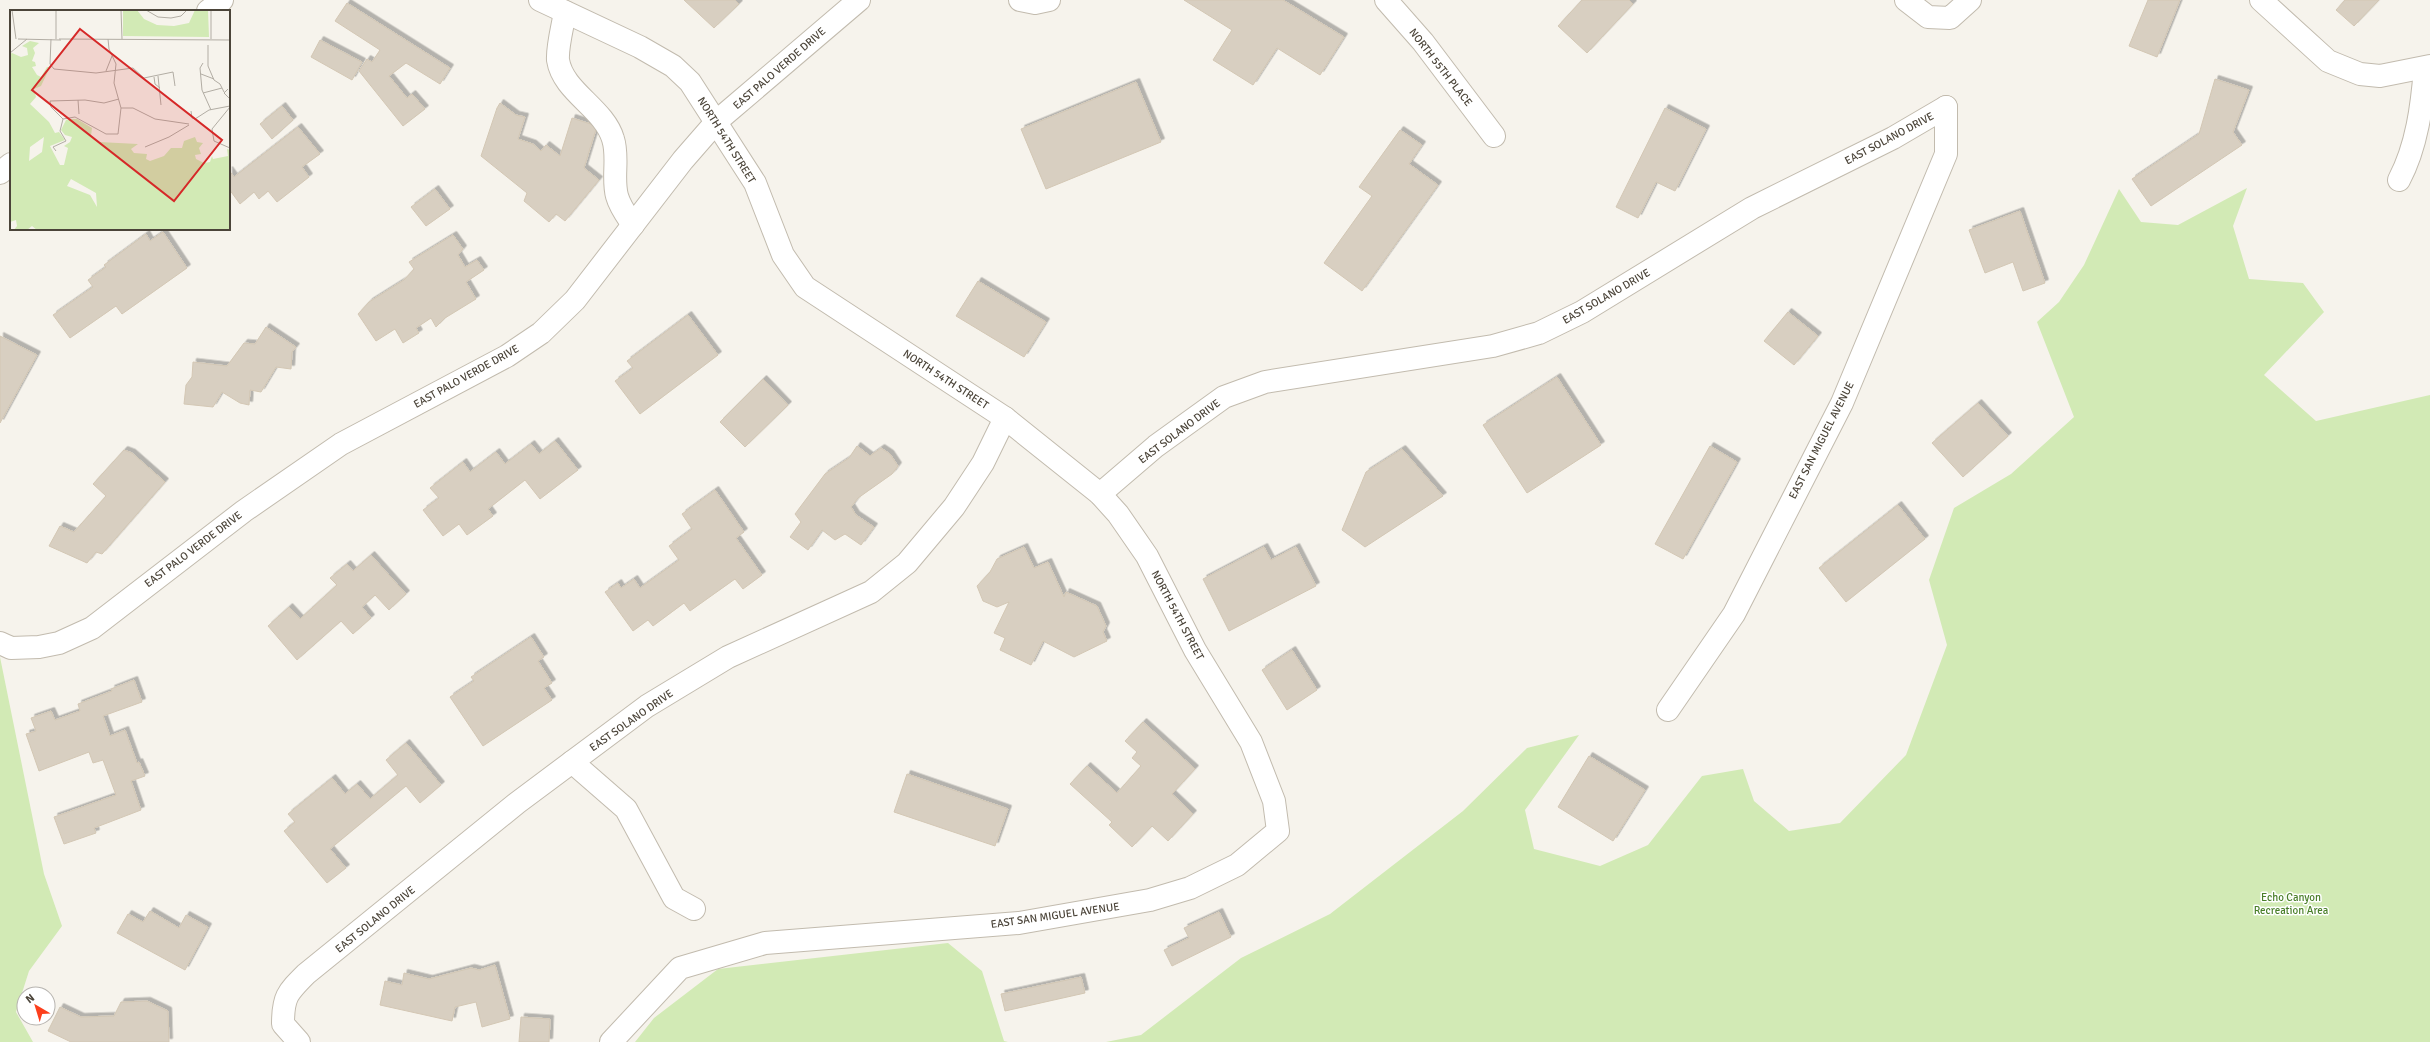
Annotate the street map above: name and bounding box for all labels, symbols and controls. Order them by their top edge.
inset map [10,10,230,230]
street label: EAST PALO VERDE DRIVE [730,25,828,112]
street label: NORTH 55TH PLACE [1406,26,1475,109]
street label: NORTH 54TH STREET [695,95,759,186]
street label: EAST SOLANO DRIVE [1843,109,1936,167]
street label: EAST SOLANO DRIVE [1560,266,1652,327]
street label: EAST PALO VERDE DRIVE [411,342,521,411]
street label: NORTH 54TH STREET [901,347,991,412]
street label: EAST SAN MIGUEL AVENUE [1786,379,1857,501]
street label: EAST SOLANO DRIVE [1136,396,1223,466]
street label: EAST PALO VERDE DRIVE [142,509,245,590]
street label: NORTH 54TH STREET [1149,568,1207,663]
street label: EAST SOLANO DRIVE [587,687,676,754]
street label: EAST SOLANO DRIVE [333,883,418,956]
park label: Echo Canyon Recreation Area [2254,891,2329,917]
street label: EAST SAN MIGUEL AVENUE [990,900,1120,931]
north arrow [16,986,56,1026]
text: N [23,991,37,1006]

